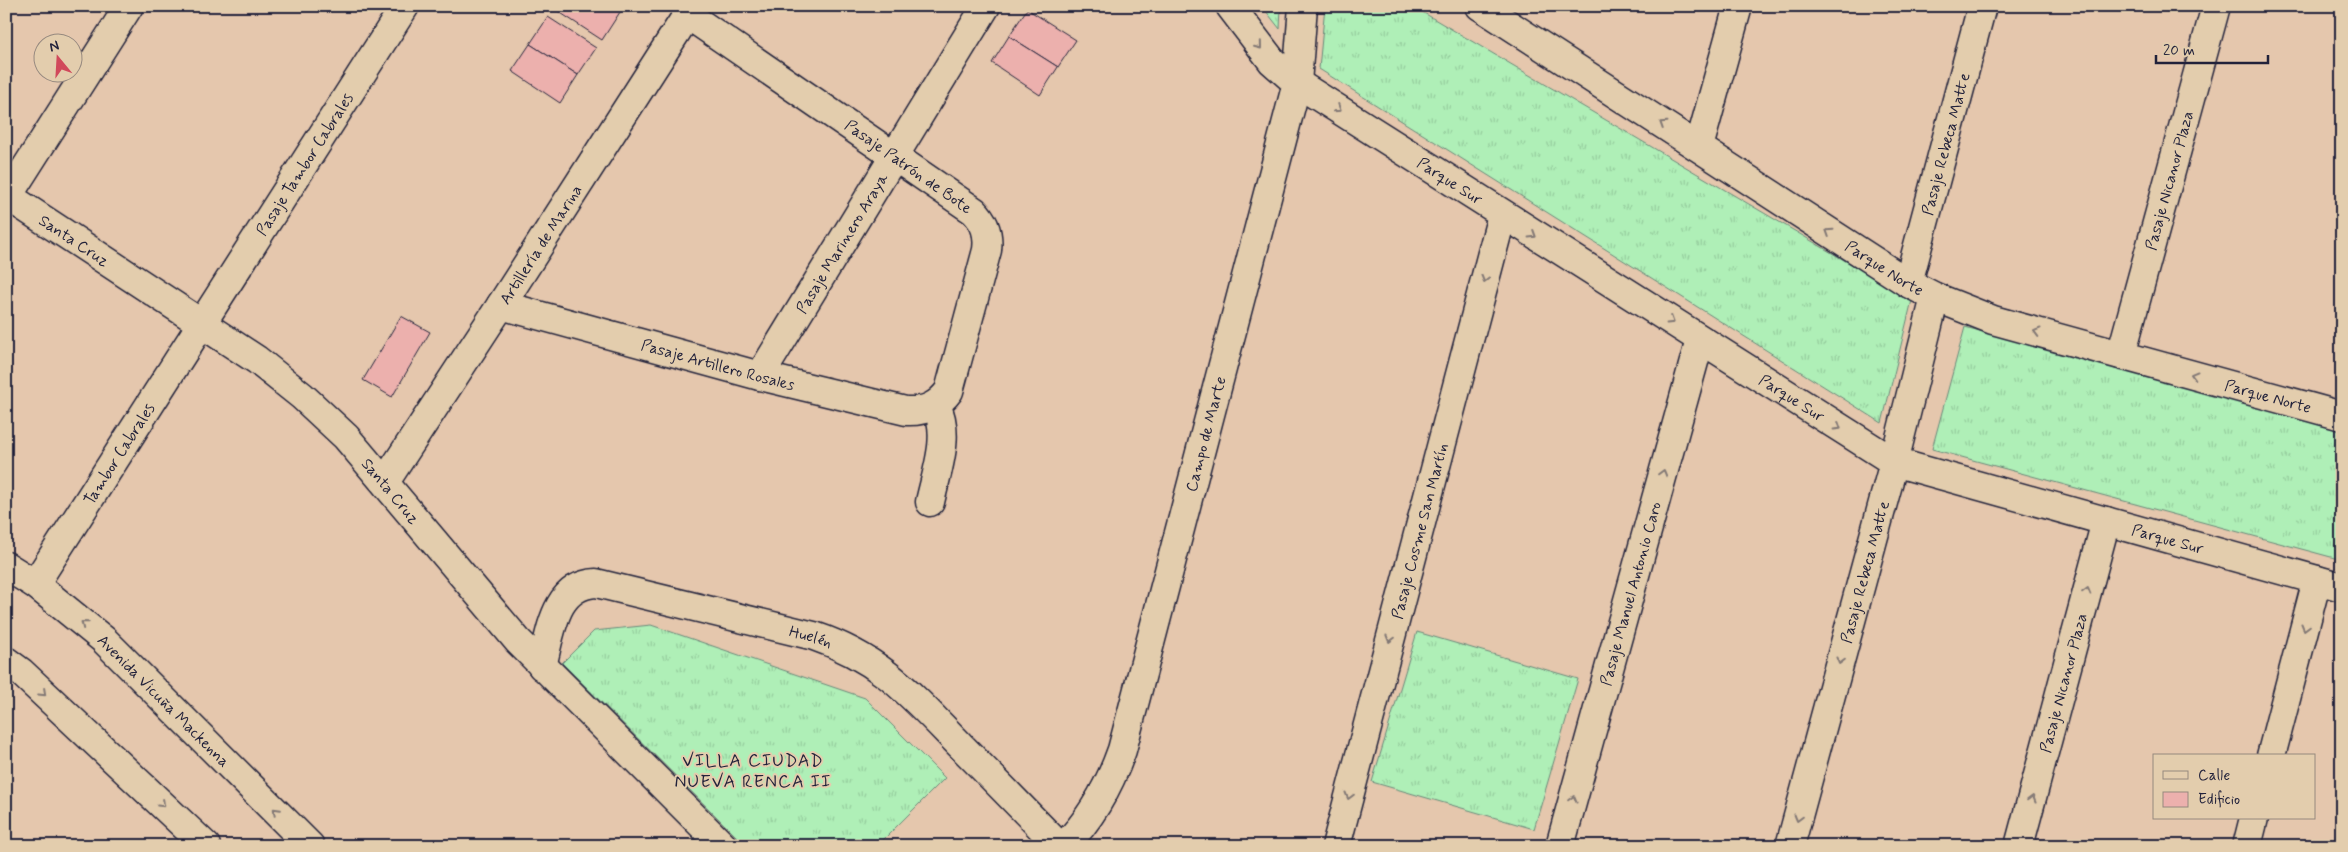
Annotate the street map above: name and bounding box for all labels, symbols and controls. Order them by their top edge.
north arrow [32,32,82,82]
scale bar [2156,32,2268,64]
text: N [47,37,62,57]
one-way arrow [1253,40,1261,49]
text: 20 m [2163,41,2195,61]
street label: Pasaje Rebeca Matte [1918,71,1976,218]
street label: Pasaje Tambor Cabrales [252,89,359,240]
one-way arrow [1332,103,1341,112]
street label: Pasaje Nicanor Plaza [2141,108,2199,253]
street label: Pasaje Patrón de Bote [840,115,976,219]
one-way arrow [1659,121,1668,131]
street label: Parque Sur [1413,153,1486,210]
street label: Pasaje Marinero Araya [792,169,894,318]
street label: Artillería de Marina [495,181,588,309]
street label: Santa Cruz [34,211,113,272]
one-way arrow [1528,228,1537,238]
one-way arrow [1825,228,1834,238]
street label: Parque Norte [1841,236,1927,301]
one-way arrow [1480,274,1491,283]
one-way arrow [1665,315,1674,325]
one-way arrow [2033,327,2041,337]
street label: Pasaje Artillero Rosales [639,335,797,396]
street label: Parque Sur [1755,370,1828,427]
one-way arrow [2190,370,2198,380]
street label: Campo de Marte [1181,374,1232,494]
street label: Parque Norte [2222,375,2313,419]
street label: Tambor Cabrales [79,399,160,509]
one-way arrow [1832,420,1841,430]
street label: Pasaje Cosme San Martín [1387,441,1454,621]
street label: Santa Cruz [356,454,424,529]
one-way arrow [1657,470,1667,478]
street label: Pasaje Manuel Antonio Caro [1596,499,1667,688]
street label: Pasaje Rebeca Matte [1836,499,1895,646]
street label: Parque Sur [2129,520,2206,560]
one-way arrow [2082,587,2092,596]
street label: Pasaje Nicanor Plaza [2035,611,2093,755]
one-way arrow [81,621,90,630]
street label: Huelén [787,621,835,654]
one-way arrow [2300,623,2311,632]
street label: Avenida Vicuña Mackenna [92,630,234,772]
one-way arrow [1385,634,1396,643]
one-way arrow [1835,657,1846,666]
one-way arrow [38,687,47,696]
district label: VILLA CIUDAD NUEVA RENCA II [675,749,832,794]
legend [2153,754,2316,820]
text: Calle [2198,766,2230,786]
text: Edificio [2198,790,2240,810]
one-way arrow [1344,791,1354,800]
one-way arrow [1567,795,1577,803]
one-way arrow [2026,795,2036,803]
one-way arrow [156,798,165,807]
one-way arrow [273,808,282,817]
one-way arrow [1793,814,1804,823]

